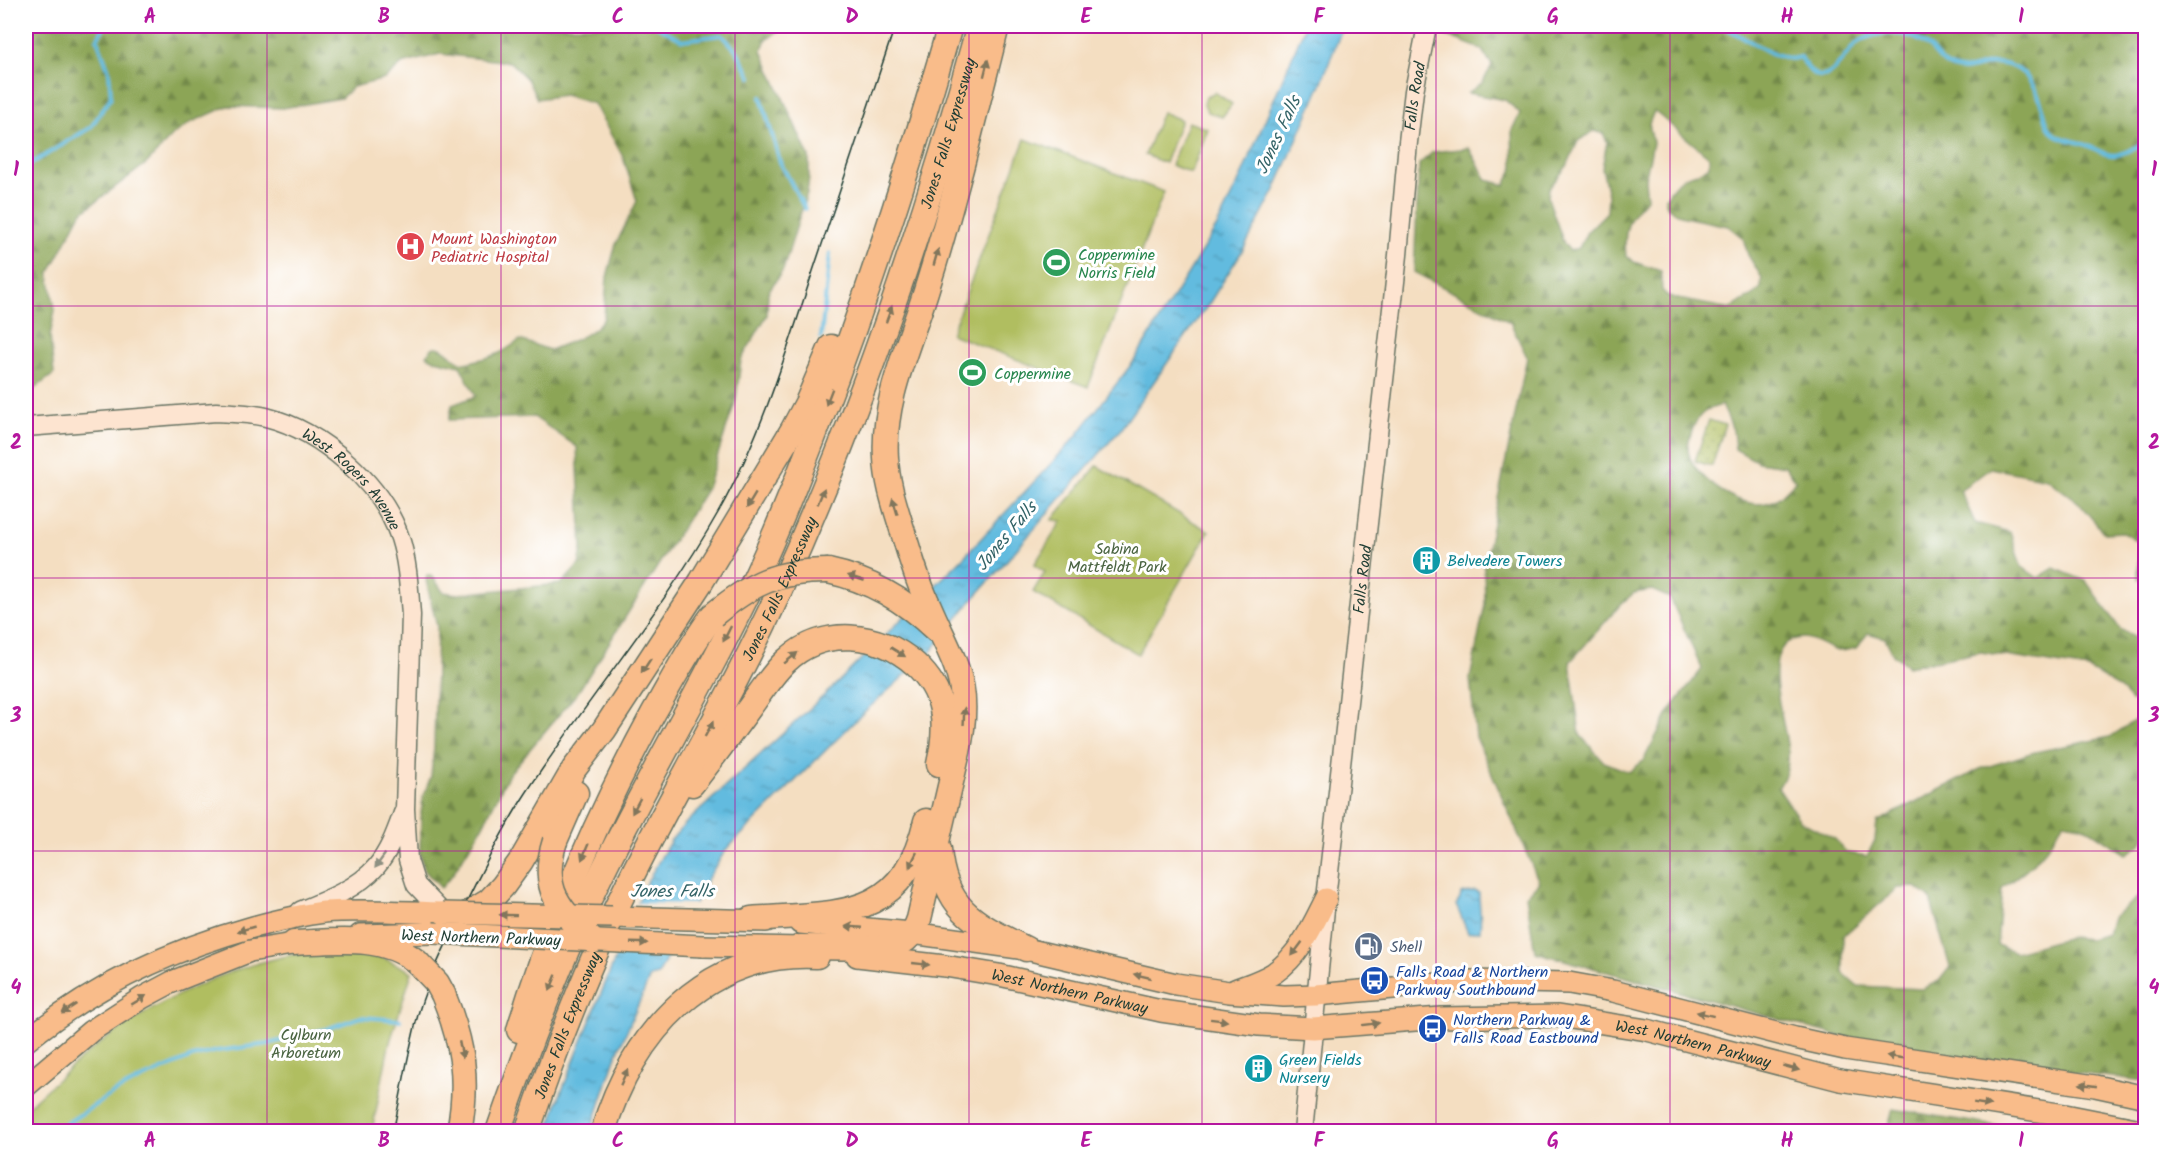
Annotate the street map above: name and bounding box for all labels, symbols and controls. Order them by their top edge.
text: A [144,2,156,34]
text: B [378,2,390,34]
text: C [612,2,624,34]
text: D [845,2,859,34]
text: E [1080,2,1092,34]
text: F [1314,2,1326,34]
text: G [1547,2,1559,34]
text: H [1780,2,1794,34]
text: I [2018,2,2024,34]
street label: Jones Falls Expressway [915,55,984,212]
one-way arrow [982,59,992,77]
street label: Falls Road [1398,59,1434,132]
water label: Jones Falls [1249,90,1311,180]
text: 1 [13,155,19,187]
text: 1 [2151,155,2157,187]
place label: Mount Washington Pediatric Hospital [431,227,557,270]
hospital icon: Mount Washington Pediatric Hospital [394,231,426,263]
place label: Coppermine Norris Field [1078,243,1156,286]
sports icon: Coppermine Norris Field [1041,247,1073,279]
one-way arrow [932,248,941,266]
one-way arrow [885,305,895,323]
sports icon: Coppermine [957,357,989,389]
place label: Coppermine [994,362,1071,387]
one-way arrow [824,389,834,407]
street label: West Rogers Avenue [297,422,407,535]
text: 2 [10,428,22,460]
text: 2 [2148,428,2160,460]
one-way arrow [817,487,827,505]
one-way arrow [745,493,756,509]
water label: Jones Falls [969,494,1047,578]
one-way arrow [890,497,899,515]
street label: Jones Falls Expressway [736,513,825,666]
park label: Sabina Mattfeldt Park [1067,537,1167,580]
street label: Falls Road [1347,543,1380,615]
building icon: Belvedere Towers [1410,544,1442,576]
place label: Belvedere Towers [1447,549,1562,574]
one-way arrow [847,573,865,582]
one-way arrow [722,626,732,643]
one-way arrow [890,647,906,658]
one-way arrow [784,652,799,664]
one-way arrow [641,657,652,674]
text: 3 [10,701,22,733]
text: 3 [2148,701,2160,733]
one-way arrow [959,706,968,725]
one-way arrow [704,720,714,737]
one-way arrow [631,798,641,815]
one-way arrow [580,844,590,862]
one-way arrow [909,851,918,868]
one-way arrow [374,853,386,869]
water label: Jones Falls [630,878,716,907]
one-way arrow [498,910,517,919]
street label: West Northern Parkway [401,923,562,954]
one-way arrow [844,923,863,932]
one-way arrow [237,925,255,934]
fuel station icon: Shell [1353,930,1385,962]
place label: Shell [1390,935,1422,960]
one-way arrow [629,939,648,948]
one-way arrow [1292,942,1304,957]
street label: Jones Falls Expressway [528,948,609,1103]
one-way arrow [911,959,930,969]
place label: Falls Road & Northern Parkway Southbound [1396,960,1548,1003]
street label: West Northern Parkway [990,963,1151,1022]
bus stop icon: Falls Road & Northern Parkway Southbound [1359,964,1391,996]
one-way arrow [1133,970,1151,980]
text: 4 [11,973,22,1005]
text: 4 [2149,973,2160,1005]
one-way arrow [548,974,557,992]
one-way arrow [131,995,147,1006]
one-way arrow [61,1003,77,1014]
place label: Northern Parkway & Falls Road Eastbound [1453,1008,1599,1051]
one-way arrow [1696,1009,1714,1019]
bus stop icon: Northern Parkway & Falls Road Eastbound [1416,1012,1448,1044]
street label: West Northern Parkway [1614,1014,1774,1076]
one-way arrow [1209,1016,1228,1025]
one-way arrow [1362,1019,1381,1028]
park label: Cylburn Arboretum [271,1023,341,1066]
one-way arrow [457,1041,467,1059]
place label: Green Fields Nursery [1279,1048,1362,1091]
building icon: Green Fields Nursery [1242,1052,1274,1084]
one-way arrow [1886,1052,1905,1061]
one-way arrow [1782,1063,1800,1073]
one-way arrow [620,1069,629,1086]
one-way arrow [2079,1081,2098,1090]
one-way arrow [1973,1099,1992,1108]
text: A [144,1126,156,1157]
text: B [378,1126,390,1157]
text: C [612,1126,624,1157]
text: D [845,1126,859,1157]
text: E [1080,1126,1092,1157]
text: F [1314,1126,1326,1157]
text: G [1547,1126,1559,1157]
text: H [1780,1126,1794,1157]
text: I [2018,1126,2024,1157]

